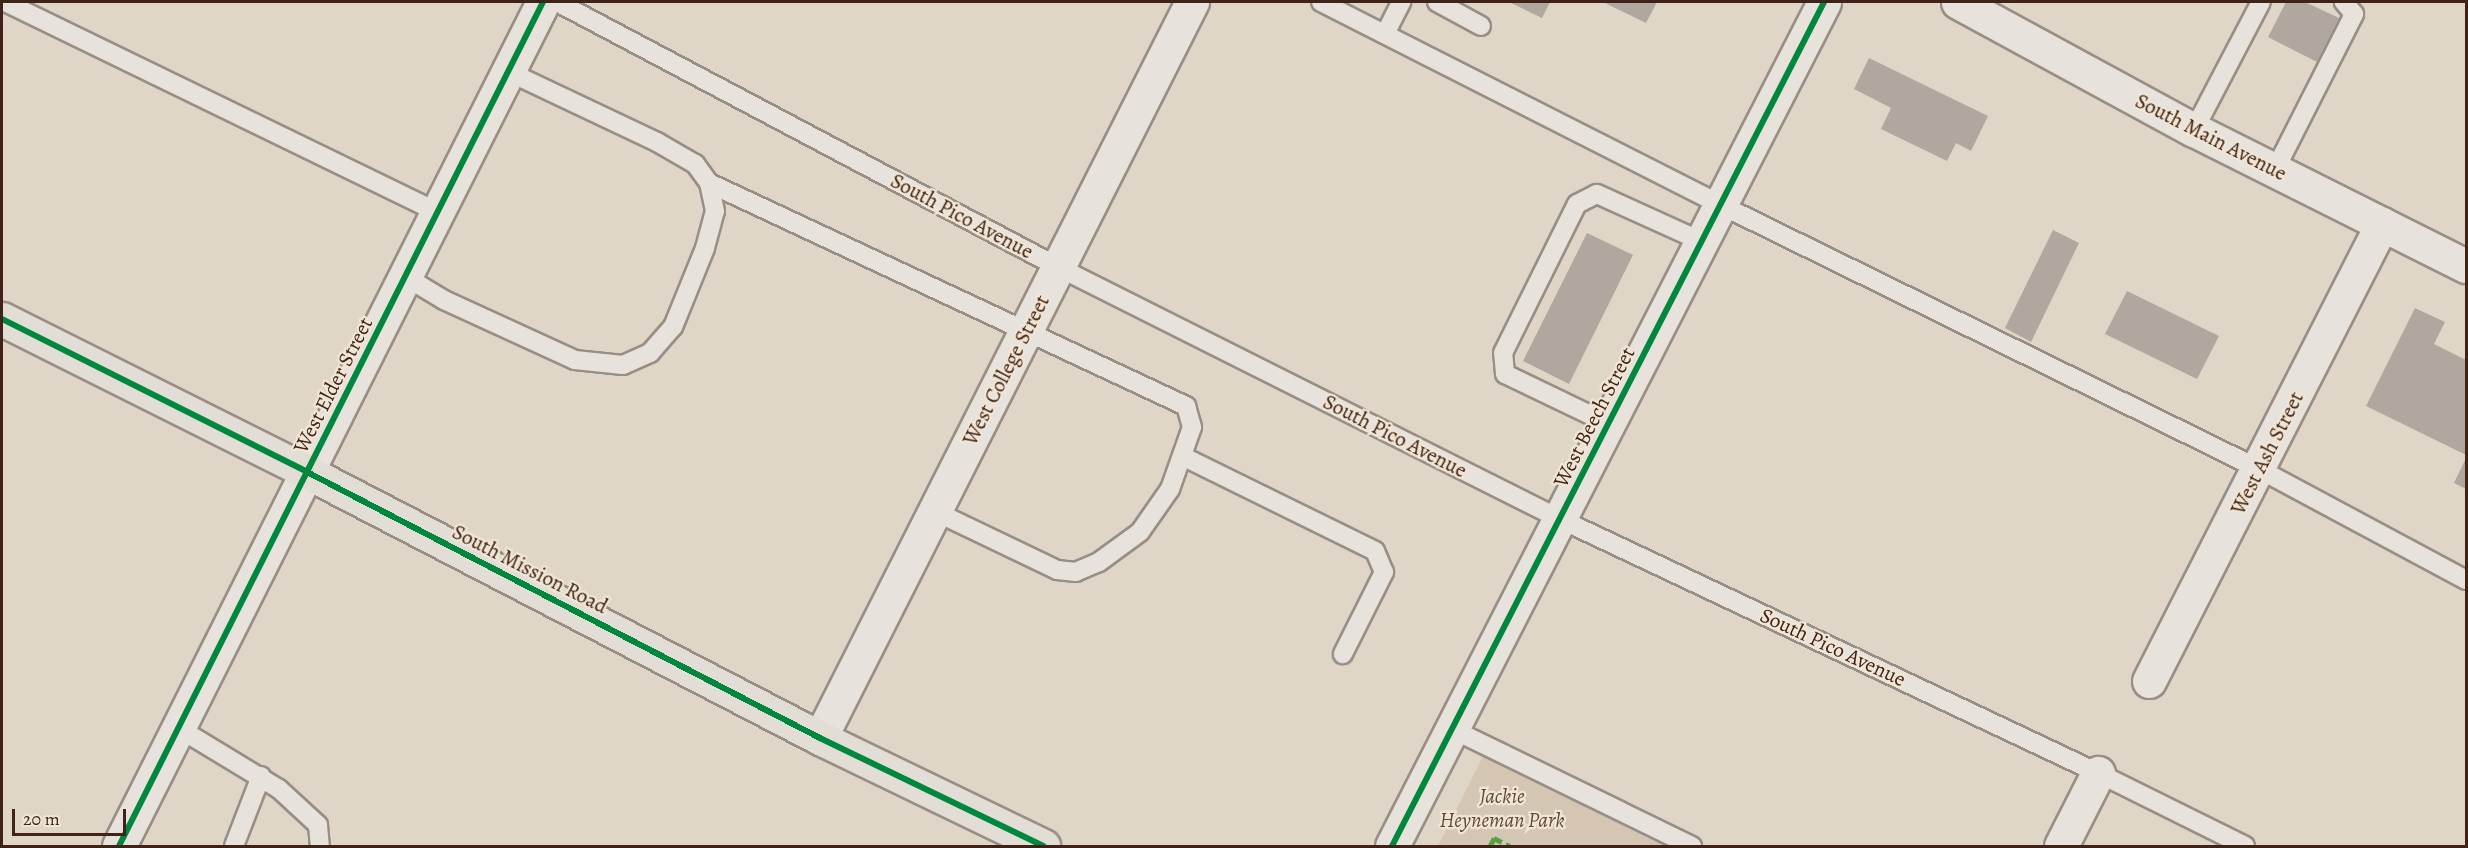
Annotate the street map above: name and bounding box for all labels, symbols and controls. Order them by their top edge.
street label: South Main Avenue [2131,88,2291,186]
street label: South Pico Avenue [886,168,1038,264]
street label: West College Street [957,291,1055,449]
street label: West Elder Street [288,313,378,457]
street label: West Beech Street [1548,343,1640,491]
street label: West Ash Street [2225,387,2309,519]
street label: South Pico Avenue [1319,389,1471,483]
street label: South Mission Road [448,519,612,619]
street label: South Pico Avenue [1756,602,1910,692]
park label: Jackie Heyneman Park [1440,783,1564,833]
scale bar [15,797,129,835]
text: 20 m [23,807,60,831]

